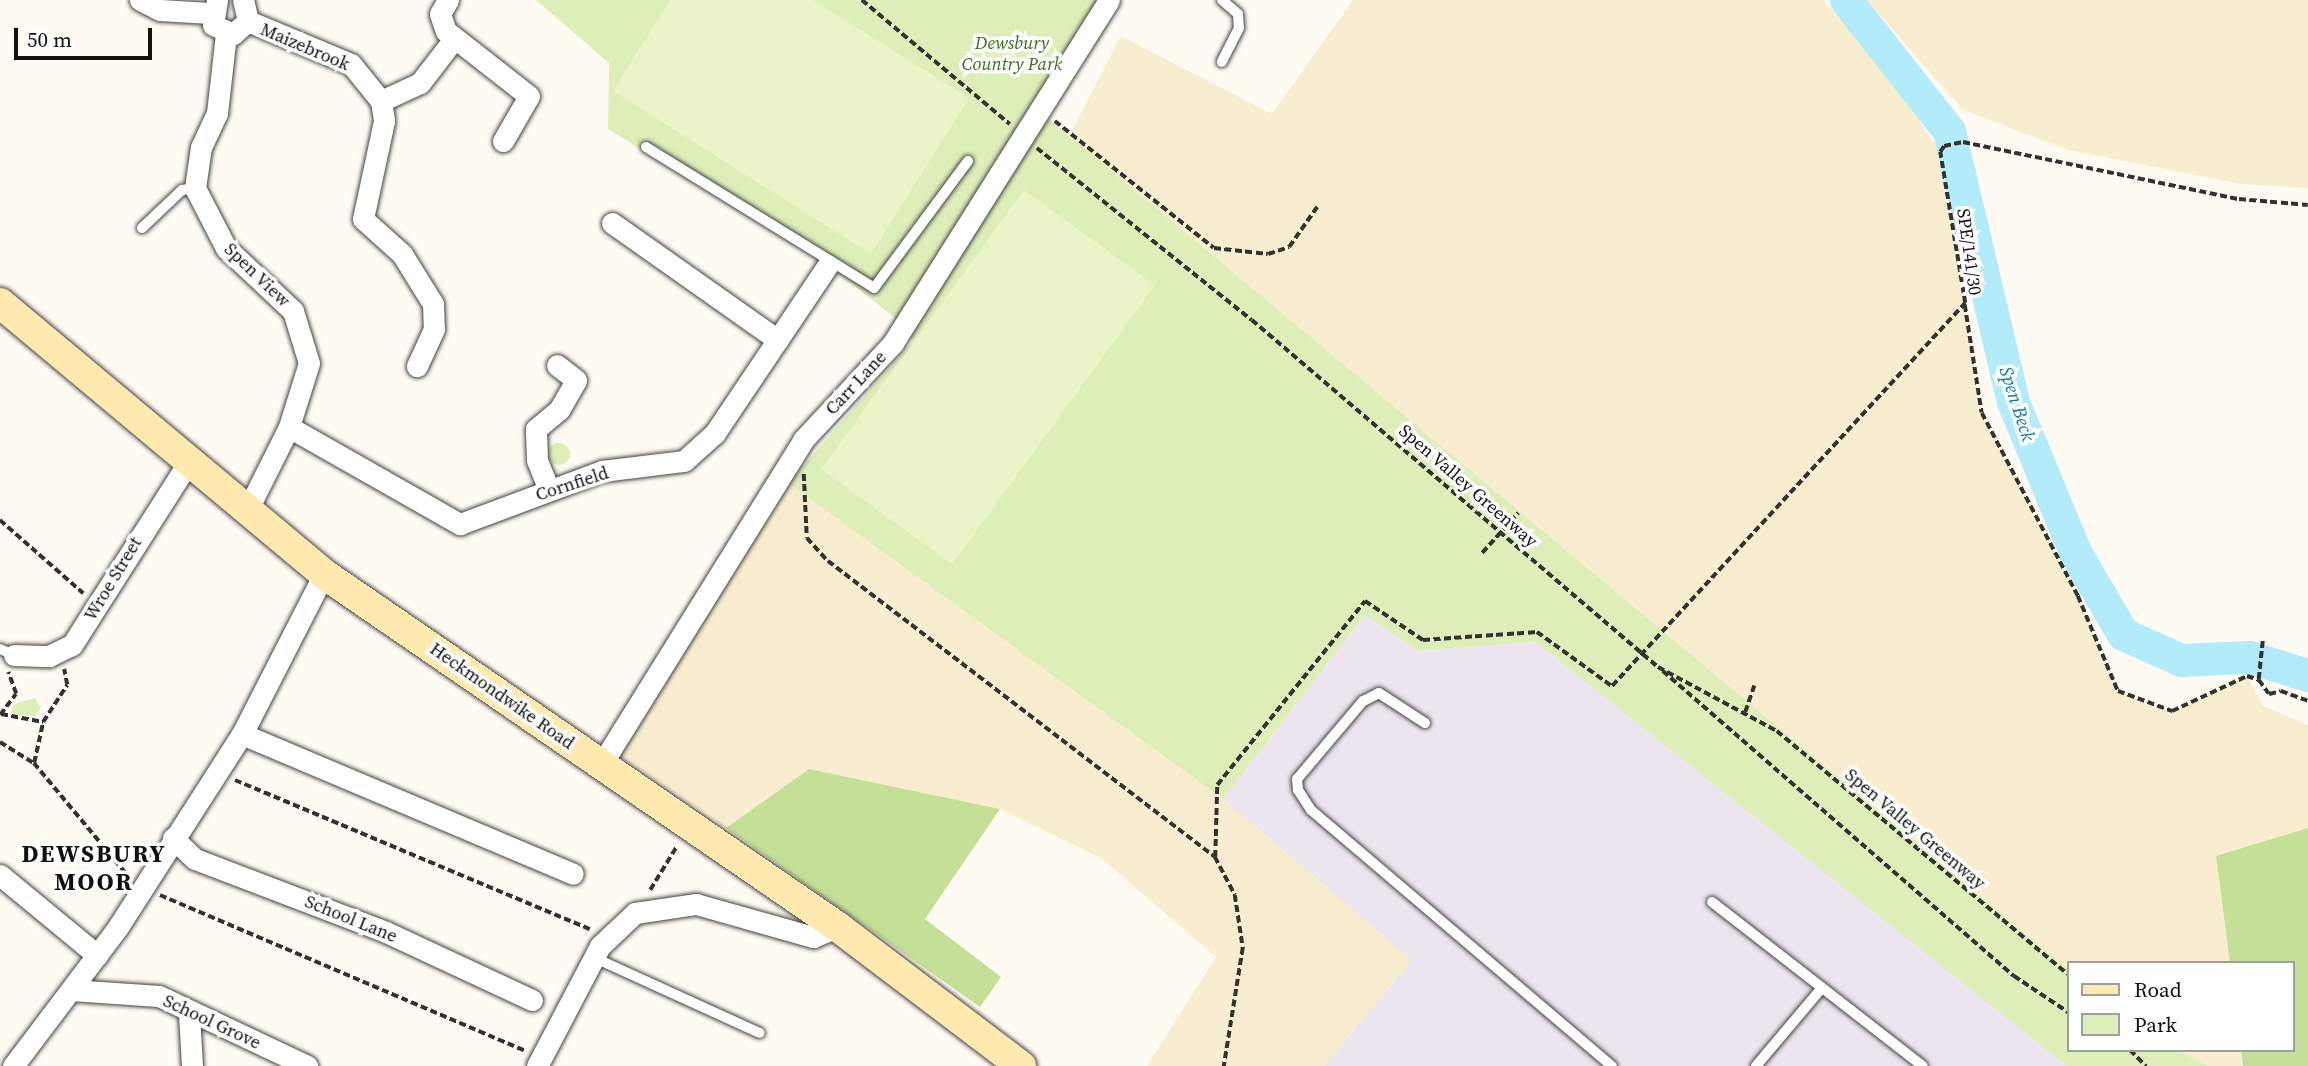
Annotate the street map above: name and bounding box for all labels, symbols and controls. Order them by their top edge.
scale bar [18,14,156,58]
street label: Maizebrook [257,19,353,75]
text: 50 m [27,25,72,54]
park label: Dewsbury Country Park [962,33,1062,76]
street label: SPE/141/30 [1952,207,1986,297]
street label: Spen View [219,238,295,312]
street label: Carr Lane [821,346,891,420]
water label: Spen Beck [1994,364,2040,444]
street label: Spen Valley Greenway [1394,420,1542,552]
street label: Cornfield [533,462,611,506]
street label: Wroe Street [80,533,146,625]
street label: Heckmondwike Road [426,638,578,754]
street label: Spen Valley Greenway [1840,764,1990,894]
district label: DEWSBURY MOOR [23,840,165,896]
street label: School Lane [302,891,400,947]
legend [2066,961,2294,1052]
text: Road [2134,975,2182,1004]
street label: School Grove [160,990,264,1054]
text: Park [2134,1010,2177,1039]

